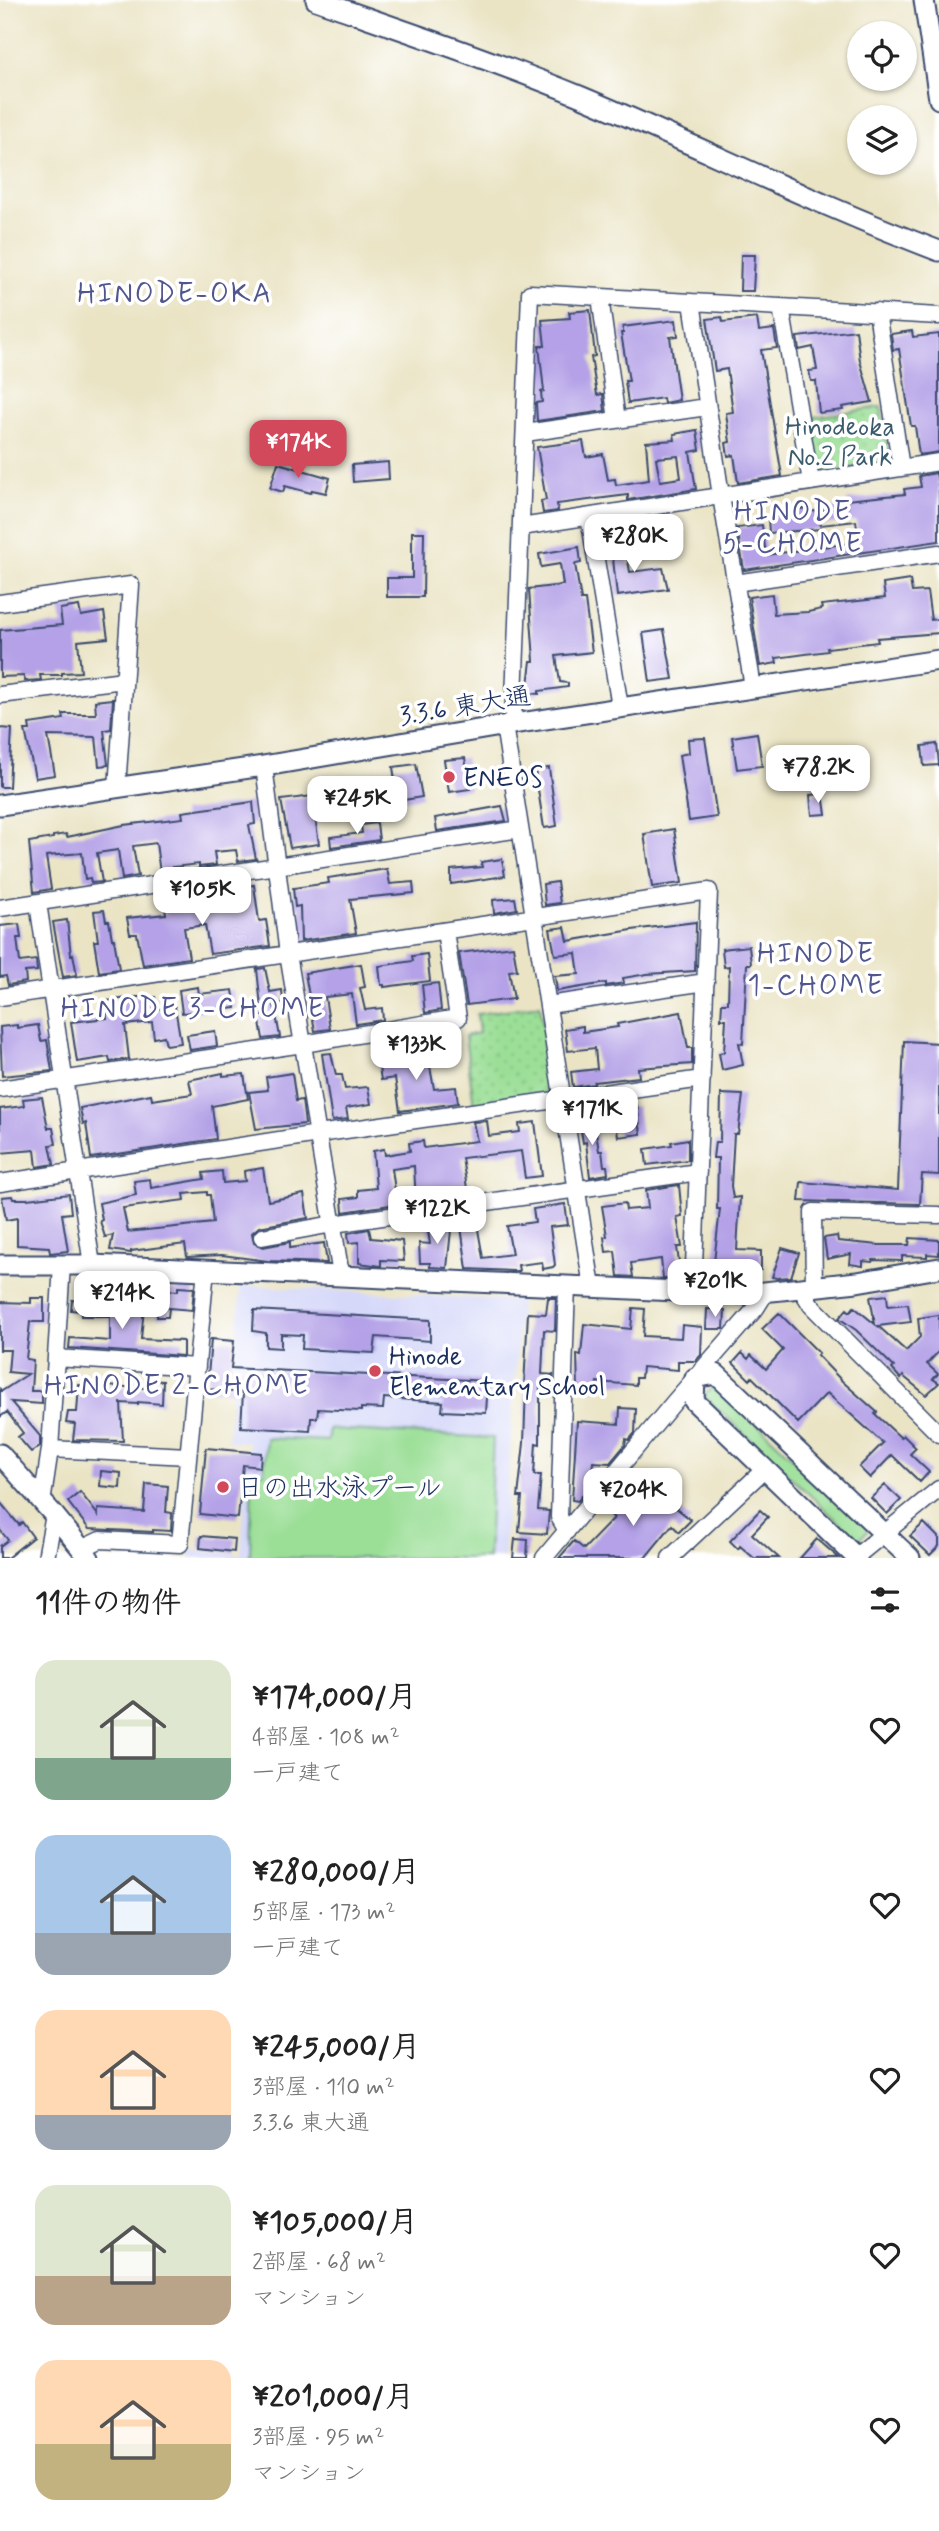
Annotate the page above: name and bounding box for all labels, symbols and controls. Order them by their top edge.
map controls [847,21,917,175]
button: locate [847,21,917,91]
button: layers [847,105,917,175]
district label: HINODE-OKA [77,276,273,313]
park label: Hinodeoka No.2 Park [785,411,895,475]
pin: ¥174K [249,420,347,480]
text: ¥174K [266,428,330,458]
district label: HINODE 5-CHOME [722,494,864,563]
pin: ¥280K [585,514,683,574]
text: ¥280K [600,522,668,552]
street label: 3.3.6 東大通 [397,680,533,734]
pin: ¥78.2K [761,746,875,805]
text: ¥78.2K [782,753,854,783]
place label: ENEOS [463,762,543,796]
marker: ENEOS [441,769,457,785]
pin: ¥245K [308,776,406,836]
text: ¥245K [323,784,391,814]
pin: ¥105K [153,867,251,927]
text: ¥105K [169,875,235,905]
district label: HINODE 1-CHOME [747,936,885,1005]
district label: HINODE 3-CHOME [61,991,326,1028]
pin: ¥133K [367,1023,465,1082]
text: ¥133K [387,1030,445,1060]
pin: ¥171K [543,1088,641,1147]
text: ¥171K [562,1095,622,1125]
pin: ¥122K [388,1186,486,1246]
text: ¥122K [404,1194,470,1224]
pin: ¥201K [666,1260,764,1319]
text: ¥201K [684,1267,746,1297]
pin: ¥214K [73,1272,171,1331]
text: ¥214K [90,1279,154,1309]
place label: Hinode Elementary School [389,1341,605,1405]
marker: Hinode Elementary School [367,1363,383,1379]
district label: HINODE 2-CHOME [44,1368,310,1405]
pin: ¥204K [584,1468,682,1528]
place label: 日の出水泳プール [237,1472,442,1506]
text: ¥204K [599,1476,667,1506]
marker: 日の出水泳プール [215,1479,231,1495]
icon: filters [866,1581,904,1619]
text: 11件の物件 [35,1584,181,1623]
text: ¥174,000/月 [252,1678,417,1717]
icon: home [91,1688,175,1772]
icon: heart [866,1711,904,1749]
text: 4部屋 · 108 m² [252,1723,400,1753]
text: 一戸建て [252,1759,344,1789]
text: ¥280,000/月 [252,1853,420,1892]
icon: home [91,1863,175,1947]
icon: heart [866,1886,904,1924]
text: 5部屋 · 173 m² [252,1898,395,1928]
text: 一戸建て [252,1934,344,1964]
text: ¥245,000/月 [252,2028,420,2067]
icon: home [91,2038,175,2122]
icon: heart [866,2061,904,2099]
text: 3部屋 · 110 m² [252,2073,395,2103]
text: 3.3.6 東大通 [252,2109,369,2139]
text: ¥105,000/月 [252,2203,418,2242]
icon: home [91,2213,175,2297]
icon: heart [866,2236,904,2274]
text: 2部屋 · 68 m² [252,2248,386,2278]
text: マンション [252,2284,366,2314]
text: ¥201,000/月 [252,2378,414,2417]
icon: home [91,2388,175,2472]
icon: heart [866,2411,904,2449]
text: 3部屋 · 95 m² [252,2423,384,2453]
text: マンション [252,2459,366,2489]

